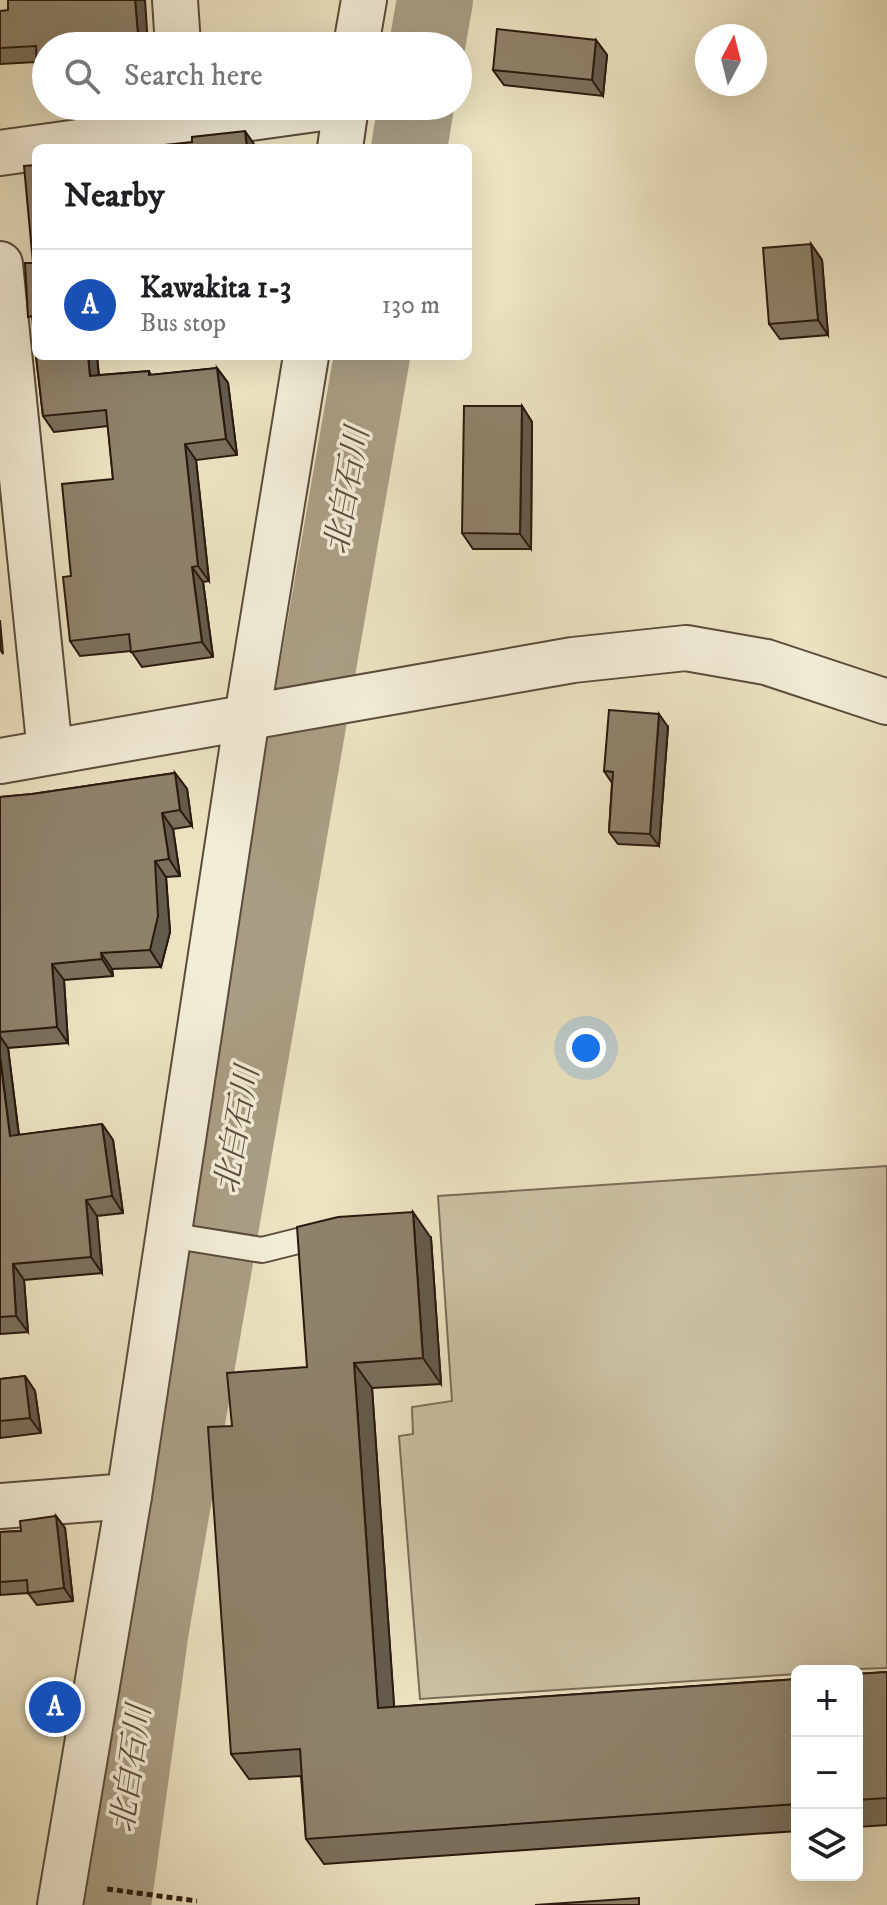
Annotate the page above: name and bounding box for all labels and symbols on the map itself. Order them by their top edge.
north arrow [695,24,767,96]
water label: 北白石川 [317,422,379,558]
your location [566,1028,606,1068]
water label: 北白石川 [207,1061,269,1197]
pin: A [29,1677,81,1737]
water label: 北白石川 [103,1700,161,1835]

